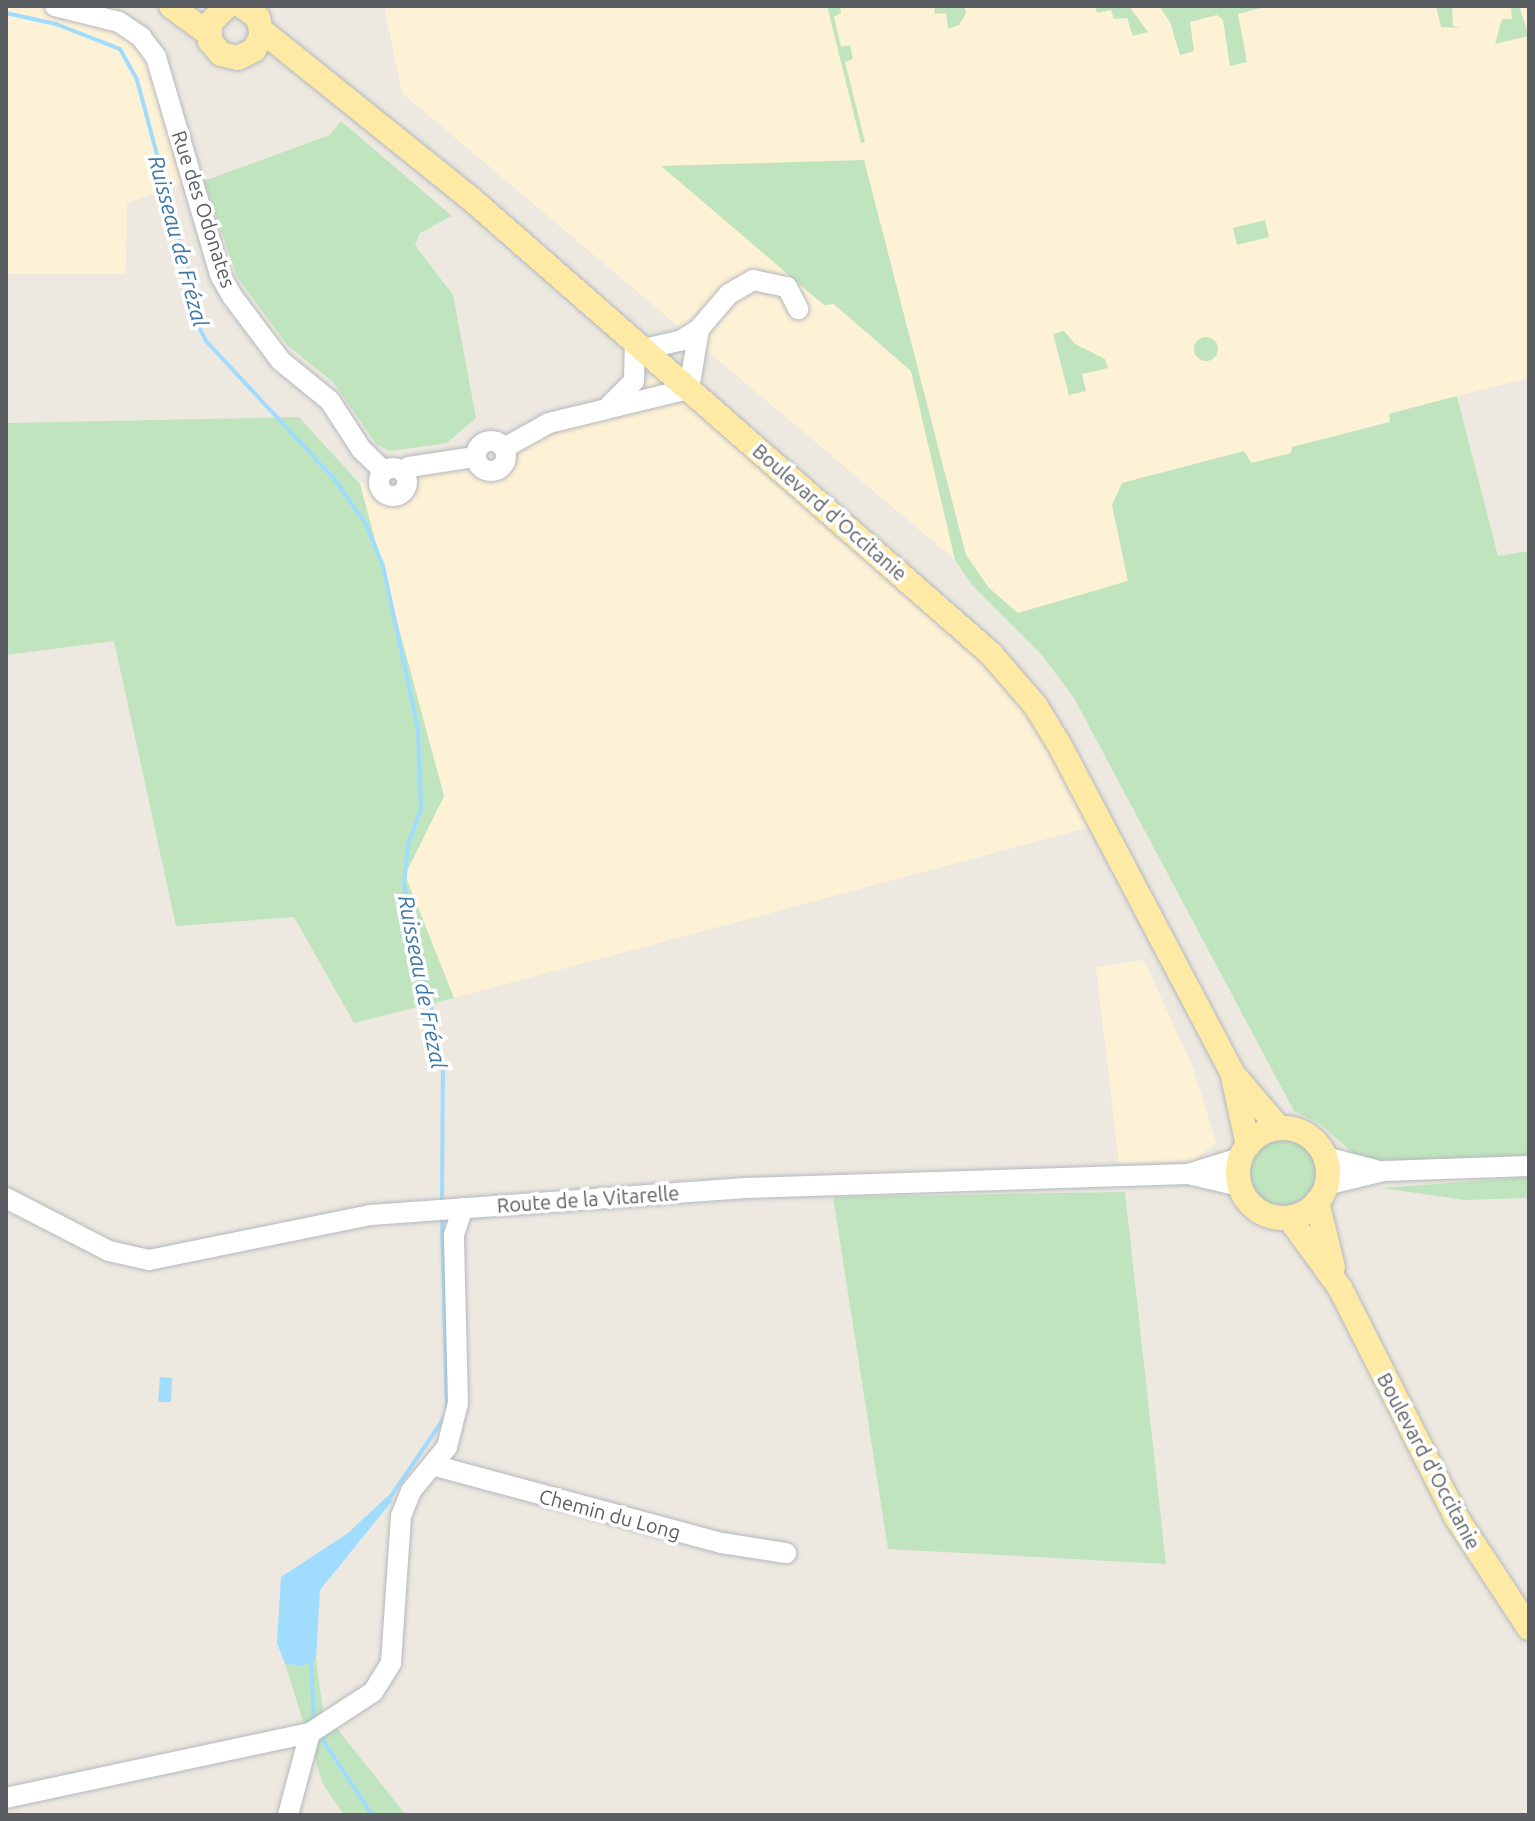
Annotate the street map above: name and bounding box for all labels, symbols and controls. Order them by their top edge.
street label: Rue des Odonates [167,127,241,291]
water label: Ruisseau de Frézal [143,152,215,330]
street label: Boulevard d'Occitanie [748,438,912,586]
water label: Ruisseau de Frézal [393,893,453,1071]
street label: Route de la Vitarelle [496,1181,680,1217]
street label: Boulevard d'Occitanie [1372,1369,1486,1553]
street label: Chemin du Long [537,1484,683,1544]

